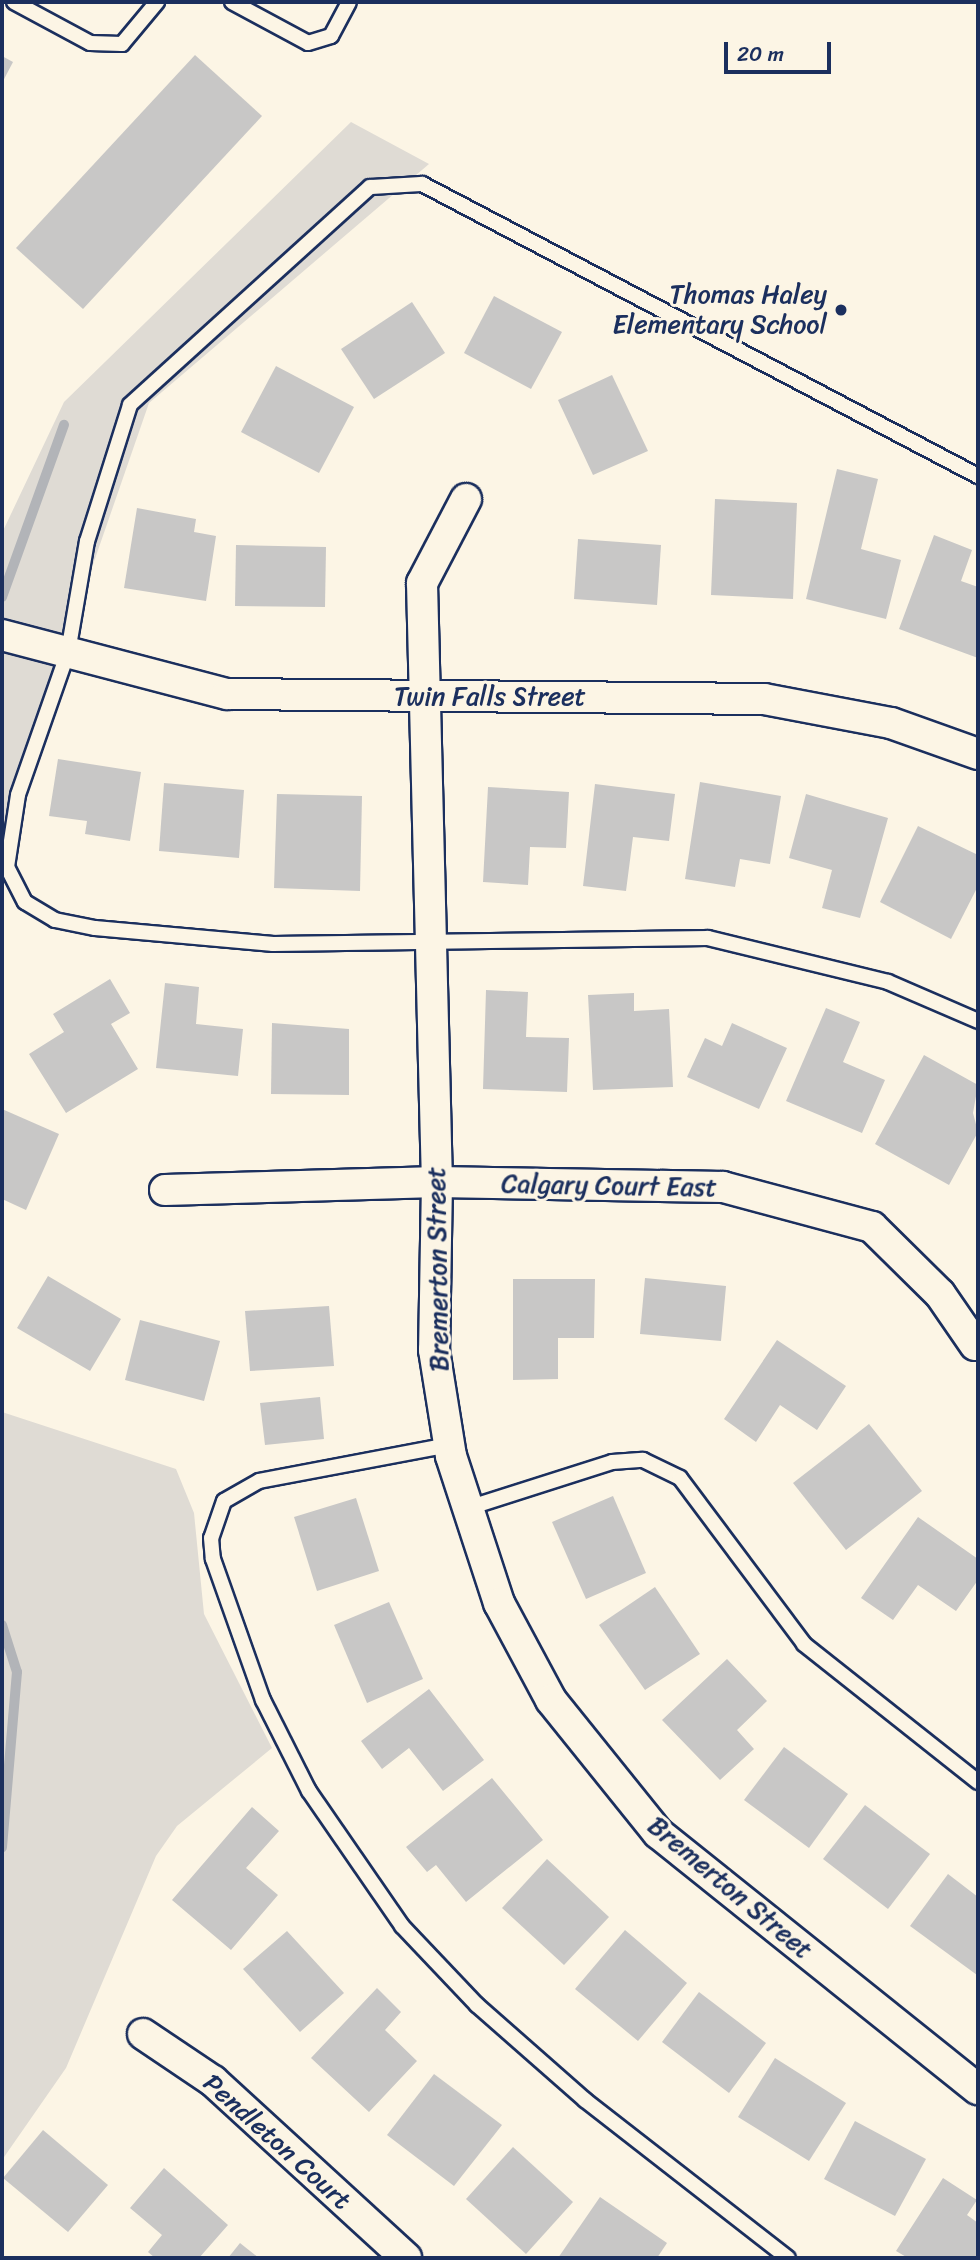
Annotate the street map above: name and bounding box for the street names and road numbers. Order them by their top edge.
street label: Twin Falls Street [393,681,587,713]
street label: Bremerton Street [421,1166,455,1372]
street label: Calgary Court East [500,1169,718,1203]
street label: Bremerton Street [641,1810,819,1966]
street label: Pendleton Court [197,2067,357,2217]

